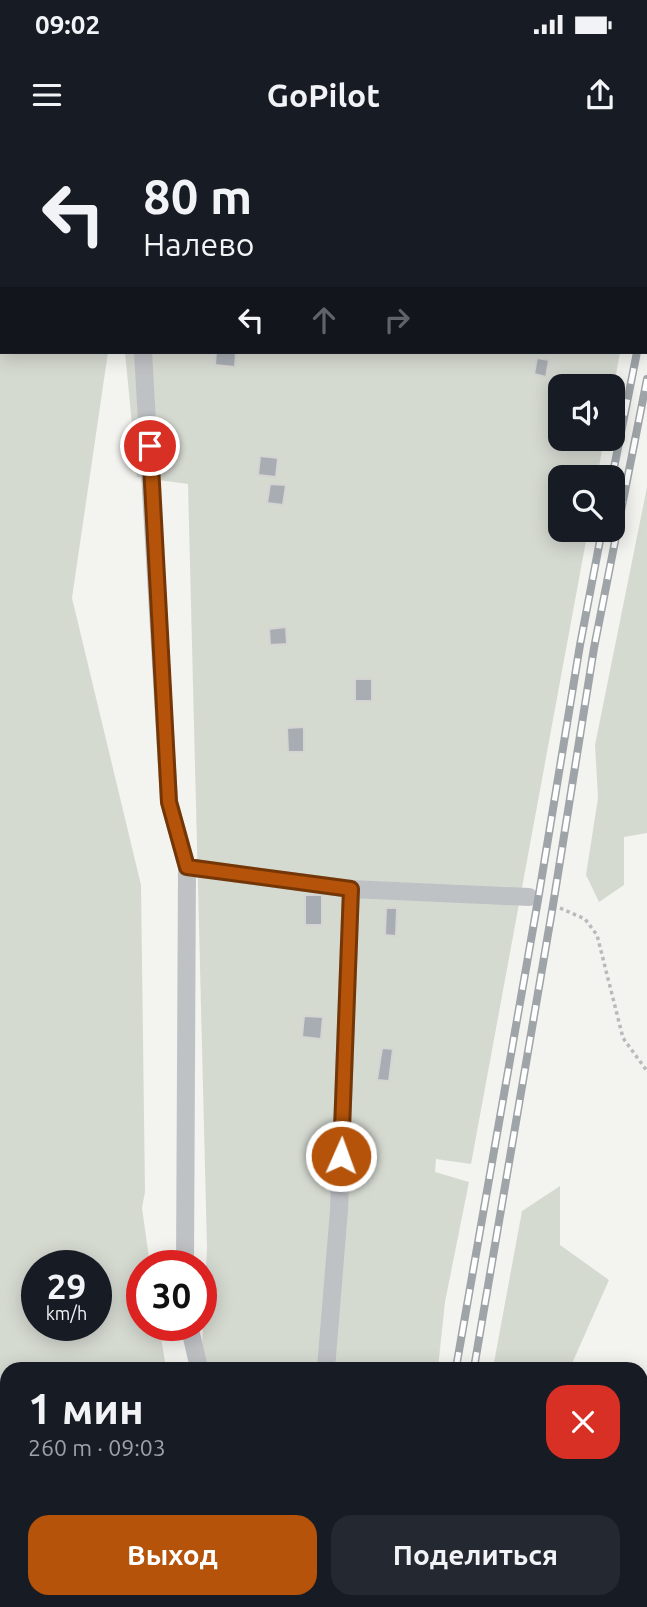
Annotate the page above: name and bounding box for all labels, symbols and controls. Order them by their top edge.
text: 09:02 [35,10,100,39]
icon: menu [28,76,66,114]
icon: share [581,76,619,114]
text: GoPilot [267,77,380,113]
icon: left [28,168,119,259]
text: 80 m [143,168,252,223]
text: Налево [143,226,255,262]
icon: left [232,301,270,339]
icon: ahead [305,301,343,339]
icon: right [378,301,416,339]
map controls [548,374,625,542]
button: sound [548,374,625,451]
pin [120,416,180,476]
icon: arrive [131,427,169,465]
button: search [548,465,625,542]
position arrow [304,1119,378,1193]
speed limit sign: 30 [126,1250,217,1341]
text: 29 [47,1266,86,1306]
text: km/h [46,1303,87,1323]
text: 1 мин [28,1385,144,1432]
button: close [546,1385,620,1459]
text: 260 m · 09:03 [28,1435,166,1460]
button: Выход [28,1515,317,1595]
button: Поделиться [331,1515,620,1595]

